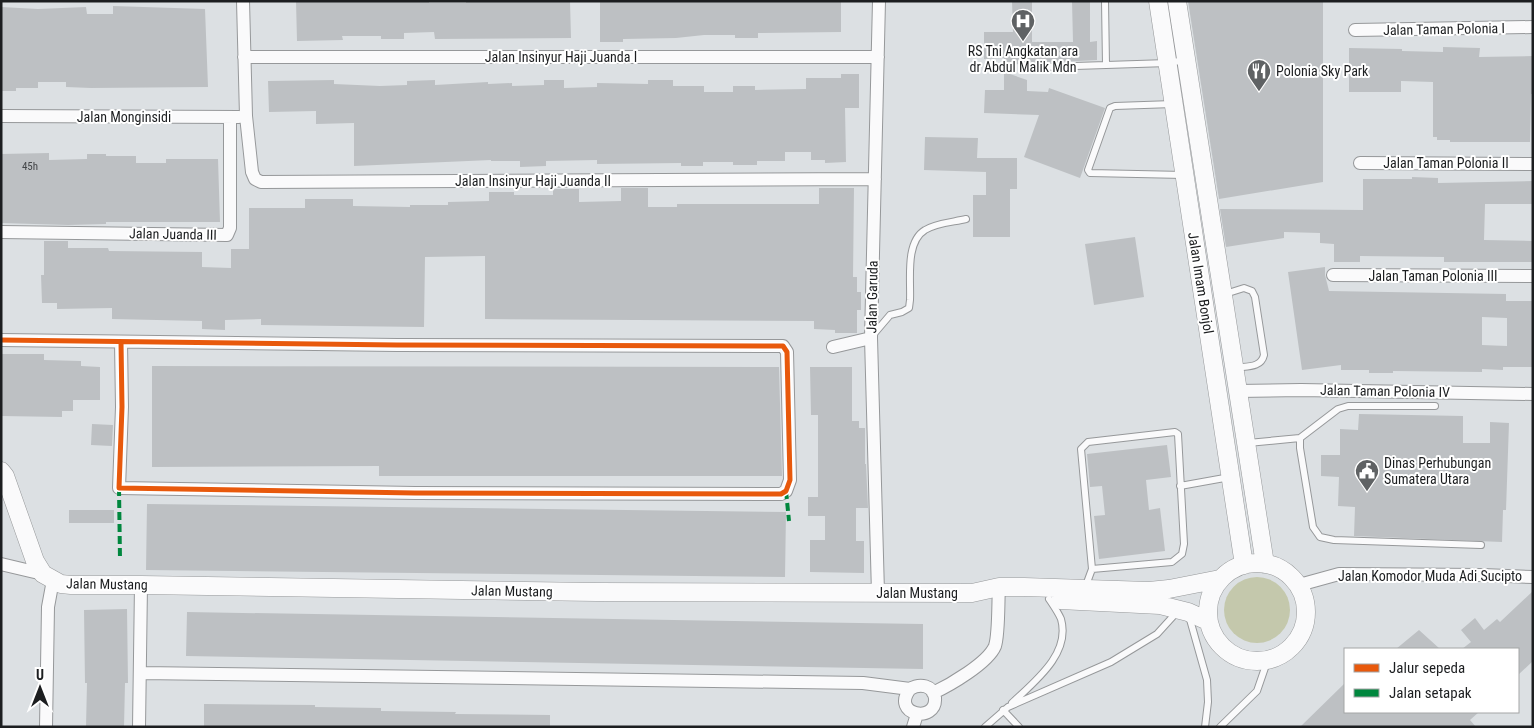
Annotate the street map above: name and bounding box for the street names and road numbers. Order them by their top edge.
street label: Jalan Taman Polonia I [1383,20,1505,38]
street label: Jalan Insinyur Haji Juanda I [485,49,637,65]
street label: Jalan Monginsidi [77,109,171,125]
street label: Jalan Taman Polonia II [1383,155,1509,171]
street label: Jalan Insinyur Haji Juanda II [455,173,611,189]
street label: Jalan Juanda III [129,225,217,243]
street label: Jalan Imam Bonjol [1185,231,1217,335]
street label: Jalan Garuda [863,260,881,334]
street label: Jalan Taman Polonia III [1369,268,1497,284]
street label: Jalan Taman Polonia IV [1320,382,1450,400]
street label: Jalan Komodor Muda Adi Sucipto [1338,568,1522,584]
street label: Jalan Mustang [66,575,148,593]
street label: Jalan Mustang [471,582,553,600]
street label: Jalan Mustang [876,585,958,601]

